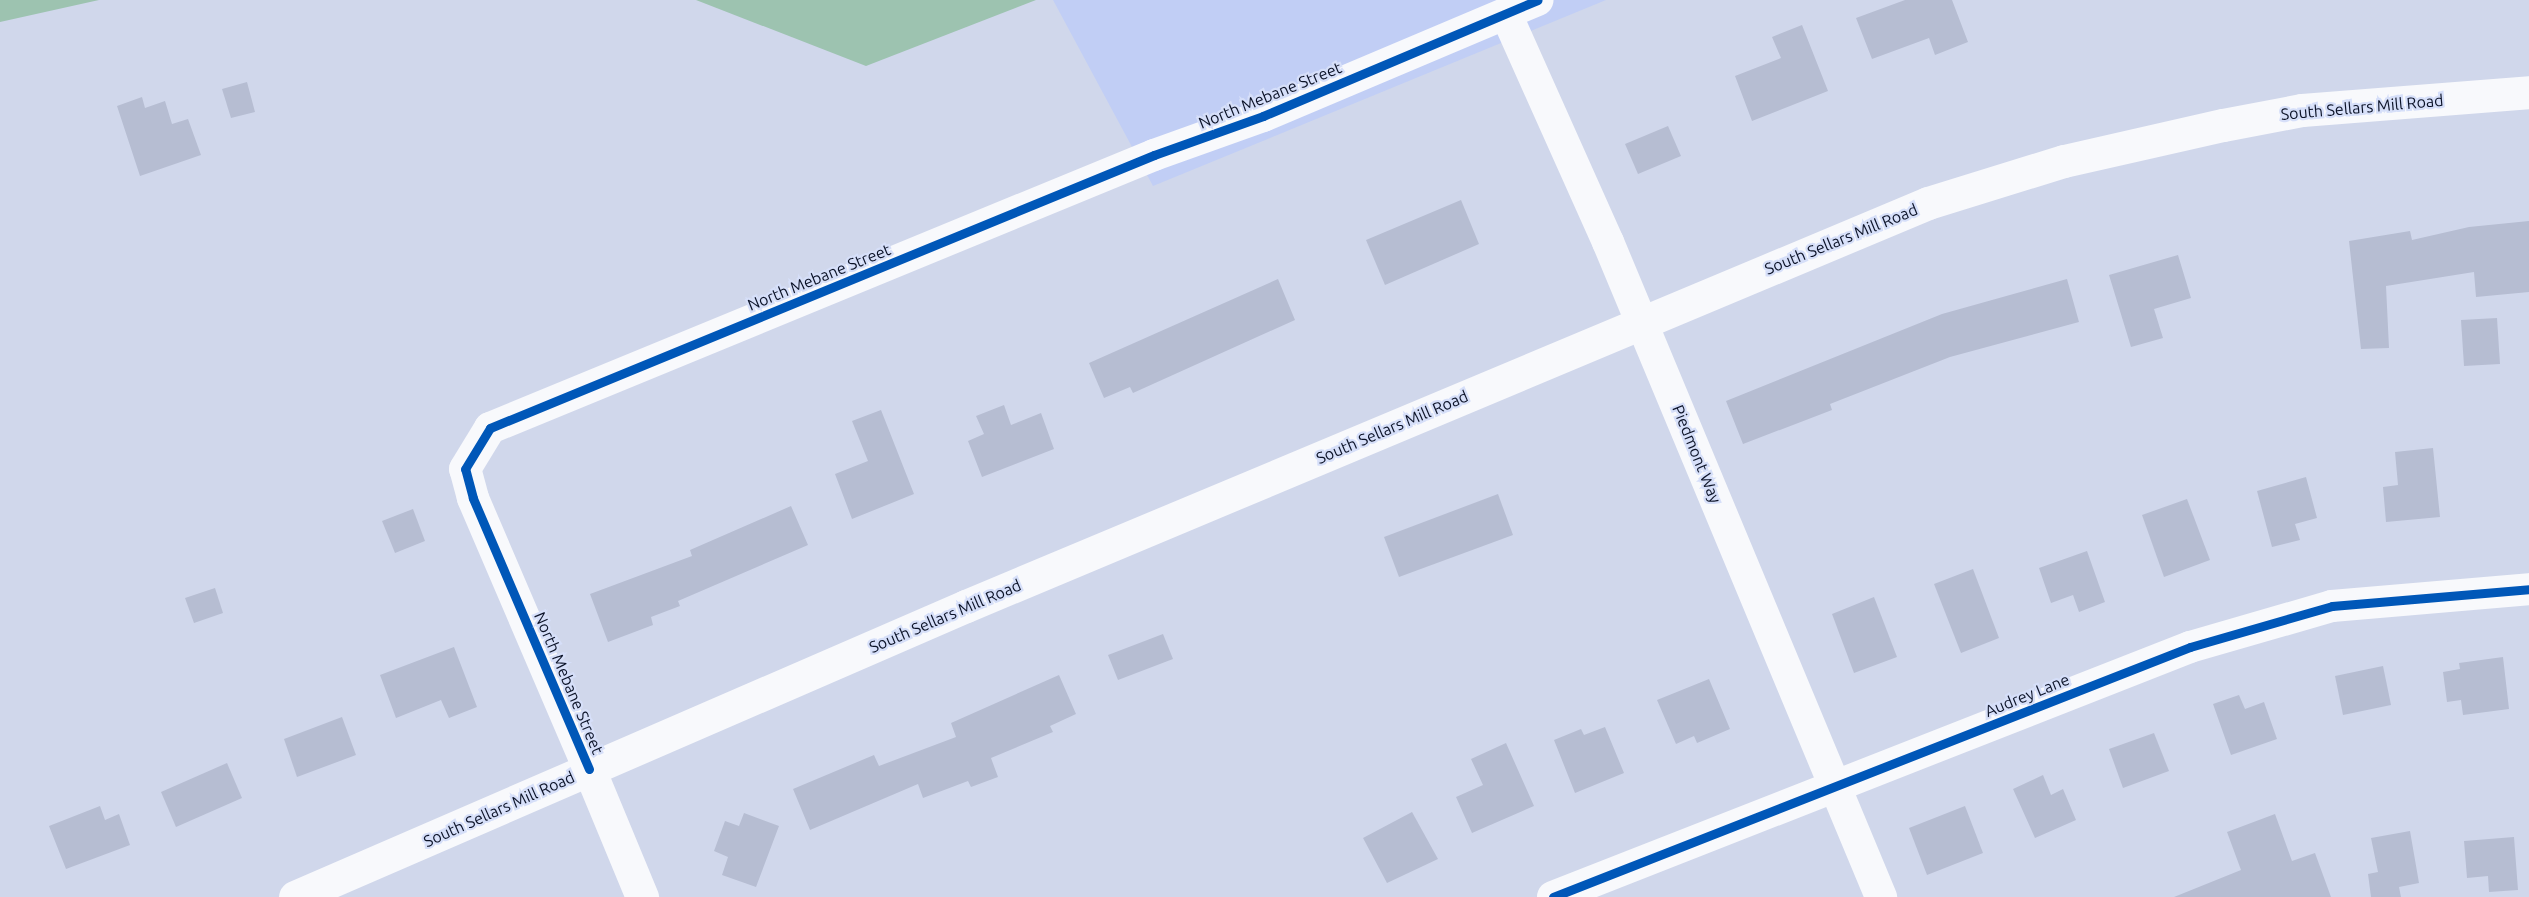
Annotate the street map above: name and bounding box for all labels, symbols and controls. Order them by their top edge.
street label: North Mebane Street [1196,58,1344,132]
street label: South Sellars Mill Road [2280,90,2444,124]
street label: South Sellars Mill Road [1762,200,1920,278]
street label: North Mebane Street [745,240,893,314]
street label: South Sellars Mill Road [1313,386,1471,468]
street label: Piedmont Way [1669,402,1725,506]
street label: South Sellars Mill Road [866,575,1024,657]
street label: North Mebane Street [530,609,608,757]
street label: Audrey Lane [1982,669,2072,721]
street label: South Sellars Mill Road [421,767,577,851]

